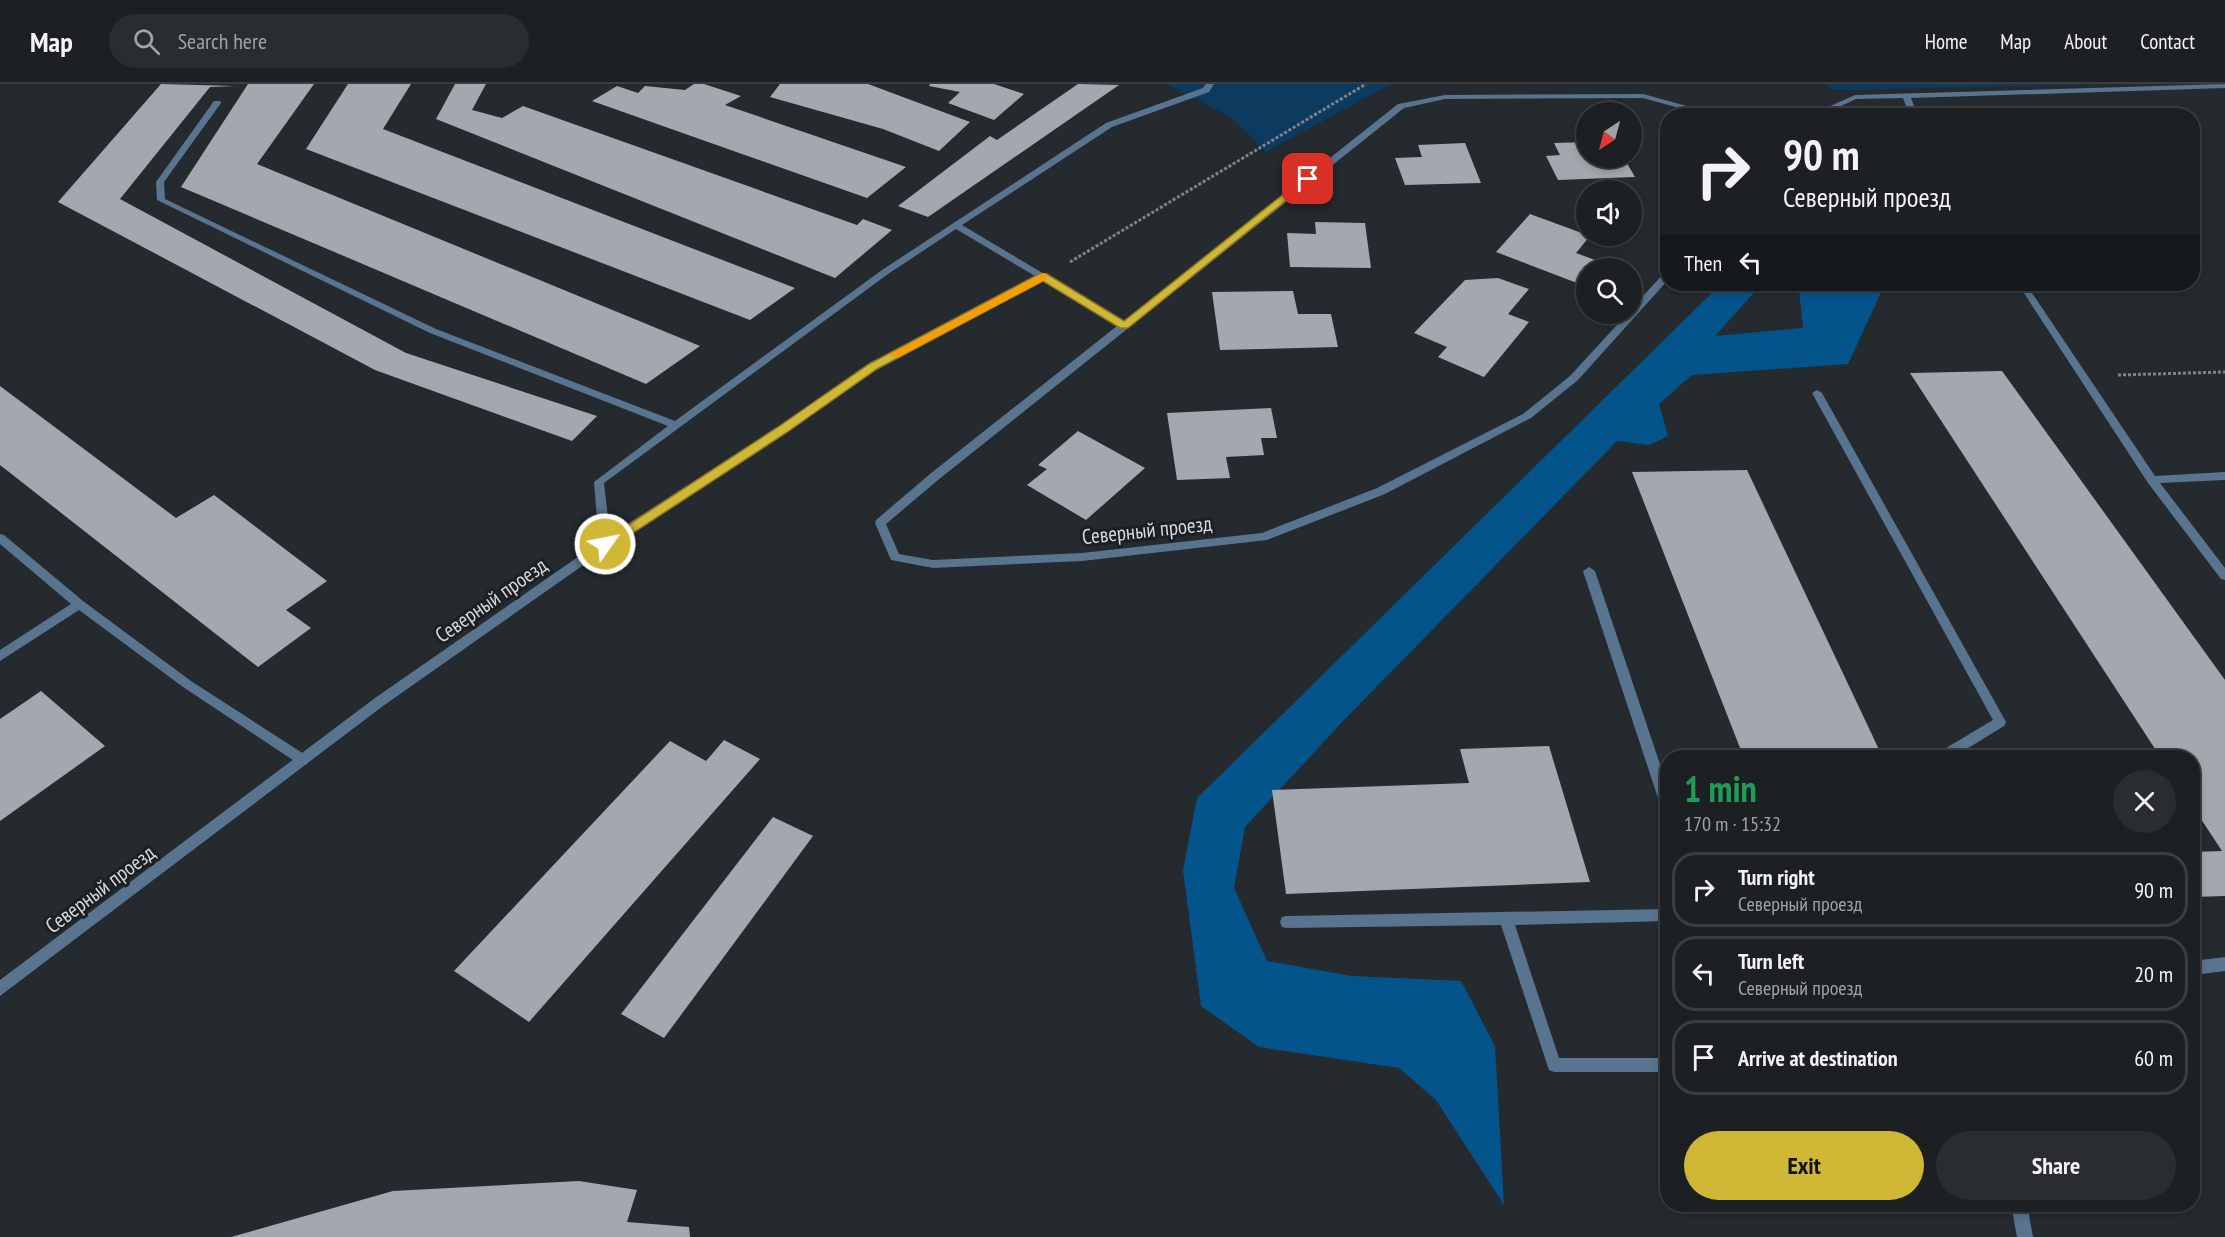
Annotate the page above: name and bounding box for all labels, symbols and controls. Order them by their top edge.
search box [109,14,529,68]
text: Map [30,23,73,60]
icon: search [130,25,163,58]
text: Search here [178,27,267,55]
text: Home [1925,28,1967,55]
text: Map [2000,28,2031,55]
text: About [2064,28,2107,55]
text: Contact [2140,28,2195,55]
north arrow [1576,102,1642,168]
map controls [1576,102,1642,324]
text: 90 m [1783,127,1860,182]
icon: right [1684,132,1762,210]
pin [1282,153,1333,204]
icon: arrive [1291,162,1324,195]
button: sound [1576,180,1642,246]
text: Северный проезд [1783,180,1951,214]
icon: left [1734,246,1767,279]
text: Then [1684,249,1722,277]
button: search [1576,258,1642,324]
street label: Северный проезд [1081,510,1213,550]
position arrow [573,512,637,576]
street label: Северный проезд [430,551,552,649]
text: 1 min [1684,765,1757,812]
button: close [2113,770,2176,833]
text: 170 m · 15:32 [1684,811,1781,837]
street label: Северный проезд [40,839,160,939]
text: Turn right [1738,863,1815,891]
icon: right [1687,873,1720,906]
text: 90 m [2134,876,2173,904]
text: Северный проезд [1738,891,1862,917]
text: Turn left [1738,947,1804,975]
icon: left [1687,957,1720,990]
text: 20 m [2134,960,2173,988]
text: Северный проезд [1738,975,1862,1001]
icon: arrive [1687,1041,1720,1074]
text: Arrive at destination [1738,1044,1898,1072]
text: 60 m [2134,1044,2173,1072]
button: Exit [1684,1131,1924,1200]
button: Share [1936,1131,2176,1200]

